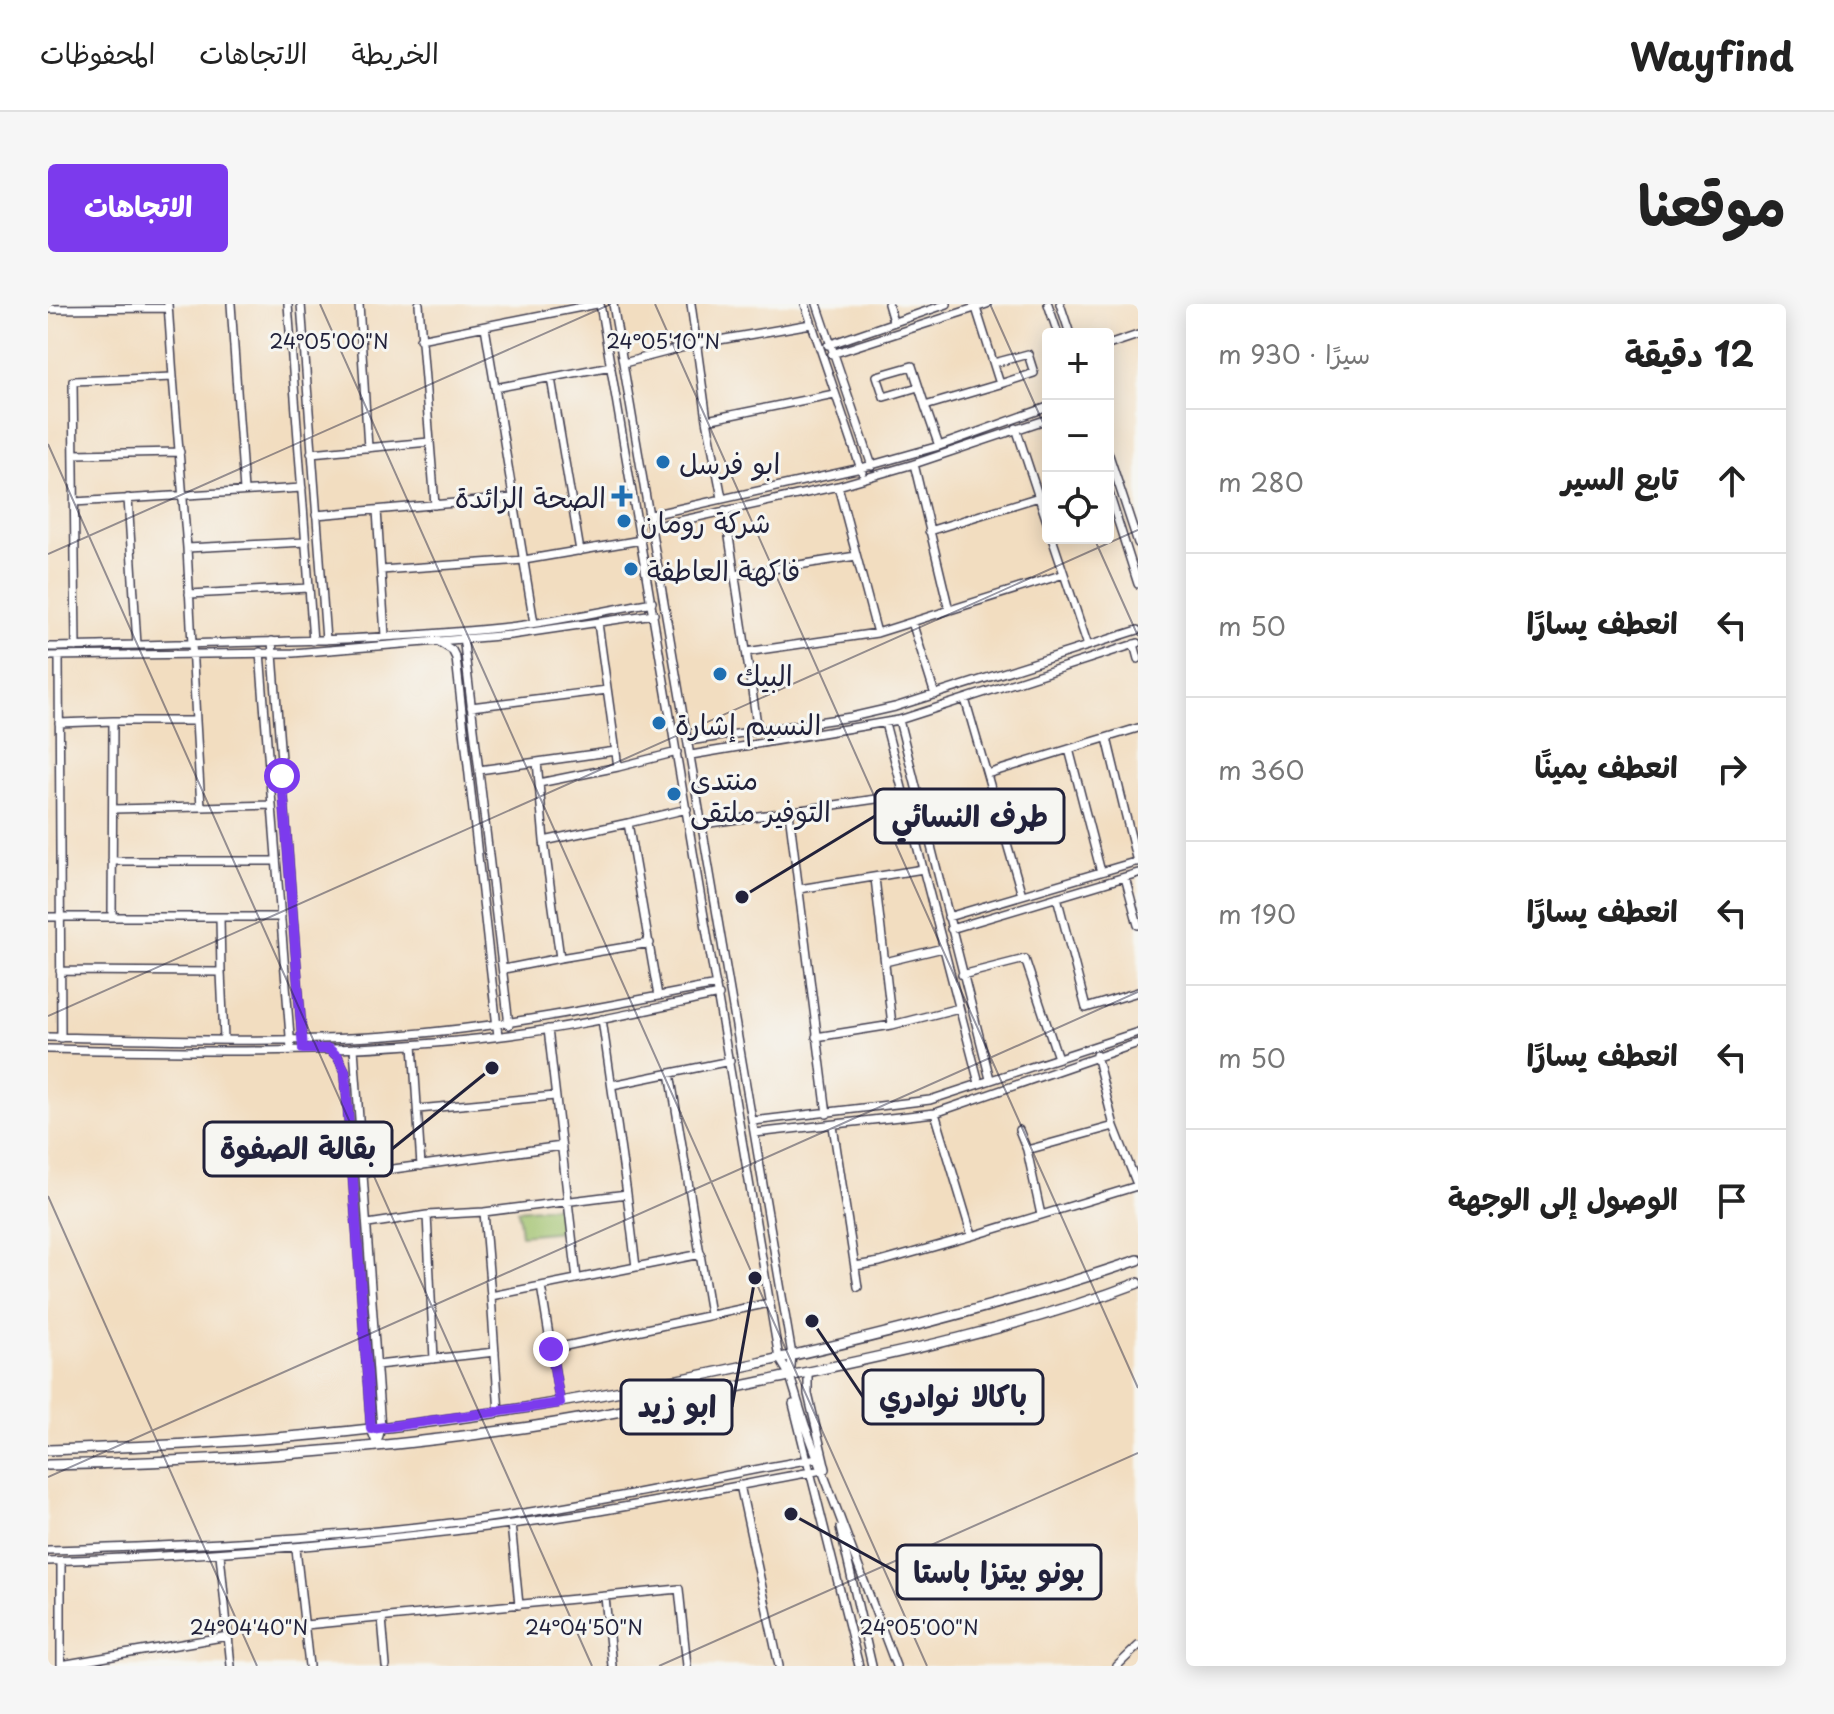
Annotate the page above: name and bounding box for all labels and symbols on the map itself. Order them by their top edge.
text: 24°05'00"N [269,326,389,356]
text: 24°05'10"N [606,326,720,356]
place label: ابو فرسل [679,441,780,484]
marker: ابو فرسل [654,453,672,471]
place label: الصحة الرائدة [455,475,606,518]
marker: الصحة الرائدة [613,487,631,505]
place label: شركة رومان [640,500,771,543]
marker: شركة رومان [615,512,633,530]
place label: فاكهة العاطفة [647,548,800,591]
marker: فاكهة العاطفة [622,560,640,578]
place label: البيك [736,653,793,696]
marker: البيك [711,665,729,683]
place label: النسيم إشارة [675,702,821,747]
marker: النسيم إشارة [650,714,668,732]
place label: منتدى التوفير ملتقى [690,757,831,832]
route start [264,758,300,794]
marker: منتدى التوفير ملتقى [665,785,683,803]
callout: طرف النسائي [875,789,1064,843]
text: طرف النسائي [892,792,1048,843]
callout: بقالة الصفوة [204,1122,392,1176]
text: بقالة الصفوة [220,1124,376,1169]
route end [533,1331,569,1367]
callout: باكالا نوادري [863,1370,1043,1424]
text: باكالا نوادري [879,1372,1027,1419]
callout: ابو زيد [621,1380,732,1434]
text: ابو زيد [638,1382,716,1427]
callout: بونو بيتزا باستا [897,1545,1101,1599]
text: بونو بيتزا باستا [913,1548,1085,1593]
text: 24°04'40"N [190,1612,308,1642]
text: 24°04'50"N [525,1612,643,1642]
text: 24°05'00"N [859,1612,979,1642]

